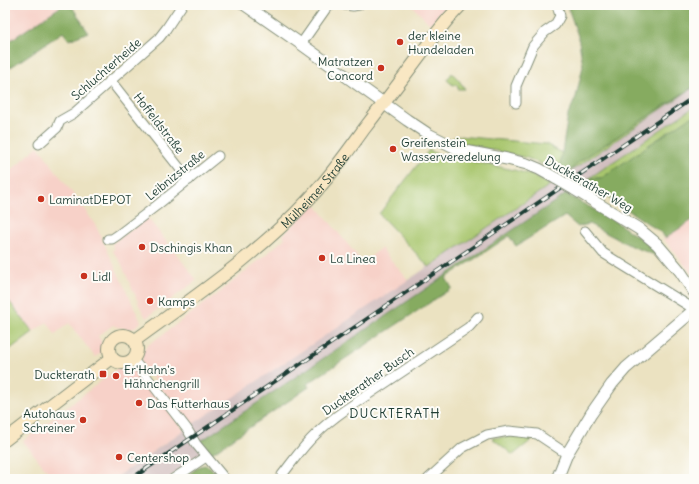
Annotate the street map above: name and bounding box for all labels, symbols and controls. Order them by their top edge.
place label: der kleine Hundeladen [408,28,474,57]
street label: Schluchterheide [68,35,144,103]
marker: der kleine Hundeladen [395,37,405,47]
place label: Matratzen Concord [318,54,373,83]
marker: Matratzen Concord [376,63,386,73]
street label: Hoffeldstraße [131,90,187,156]
place label: Greifenstein Wasserveredelung [401,135,501,164]
marker: Greifenstein Wasserveredelung [388,144,398,154]
street label: Leibnizstraße [143,147,207,203]
street label: Mülheimer Straße [277,150,352,231]
street label: Duckterather Weg [543,153,635,215]
place label: LaminatDEPOT [49,192,131,207]
marker: LaminatDEPOT [36,194,46,204]
place label: Dschingis Khan [150,240,233,255]
marker: Dschingis Khan [137,242,147,252]
place label: La Linea [330,251,376,266]
marker: La Linea [317,253,327,263]
place label: Lidl [92,269,111,284]
marker: Lidl [79,271,89,281]
place label: Kamps [158,294,195,309]
marker: Kamps [145,296,155,306]
street label: Duckterather Busch [319,344,417,418]
place label: Er'Hahn's Hähnchengrill [124,362,199,391]
place label: Duckterath [34,367,95,382]
marker: Duckterath [98,369,108,379]
marker: Er'Hahn's Hähnchengrill [111,371,121,381]
place label: Das Futterhaus [147,396,230,411]
marker: Das Futterhaus [134,398,144,408]
district label: DUCKTERATH [349,405,441,422]
place label: Autohaus Schreiner [23,406,75,435]
marker: Autohaus Schreiner [78,415,88,425]
place label: Centershop [127,450,189,465]
marker: Centershop [114,452,124,462]

